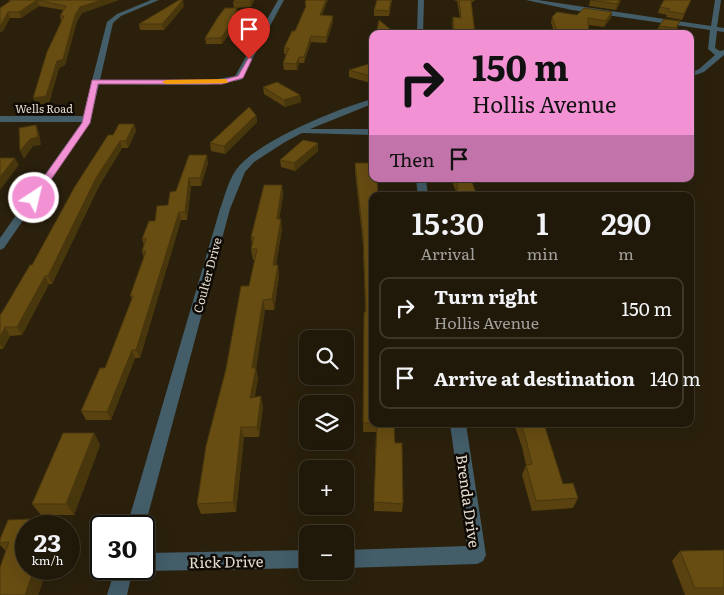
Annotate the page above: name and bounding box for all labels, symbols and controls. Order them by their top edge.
pin [228,8,270,59]
icon: arrive [235,15,263,43]
text: 150 m [472,40,569,92]
icon: right [389,50,454,115]
text: Hollis Avenue [472,87,616,120]
street label: Wells Road [15,100,73,116]
text: Then [389,145,435,173]
icon: arrive [445,145,473,173]
position arrow [7,171,59,223]
text: 15:30 [412,200,484,244]
text: 1 [536,200,549,244]
text: 290 [601,200,651,244]
street label: Coulter Drive [188,235,226,315]
text: Arrival [421,241,475,265]
text: min [527,241,558,265]
text: m [618,241,634,265]
text: Turn right [434,282,538,310]
icon: right [391,294,419,322]
text: 150 m [621,294,672,322]
text: Hollis Avenue [434,310,539,334]
map controls [299,330,354,580]
button: search [299,330,354,385]
icon: arrive [391,364,419,392]
text: Arrive at destination [434,364,635,392]
text: 140 m [650,364,701,392]
button: layers [299,395,354,450]
street label: Brenda Drive [451,453,487,549]
button: + [299,460,354,515]
speed limit sign: 30 [90,515,155,580]
text: 23 [34,523,61,560]
button: − [299,525,354,580]
street label: Rick Drive [188,549,264,573]
text: km/h [32,551,63,569]

